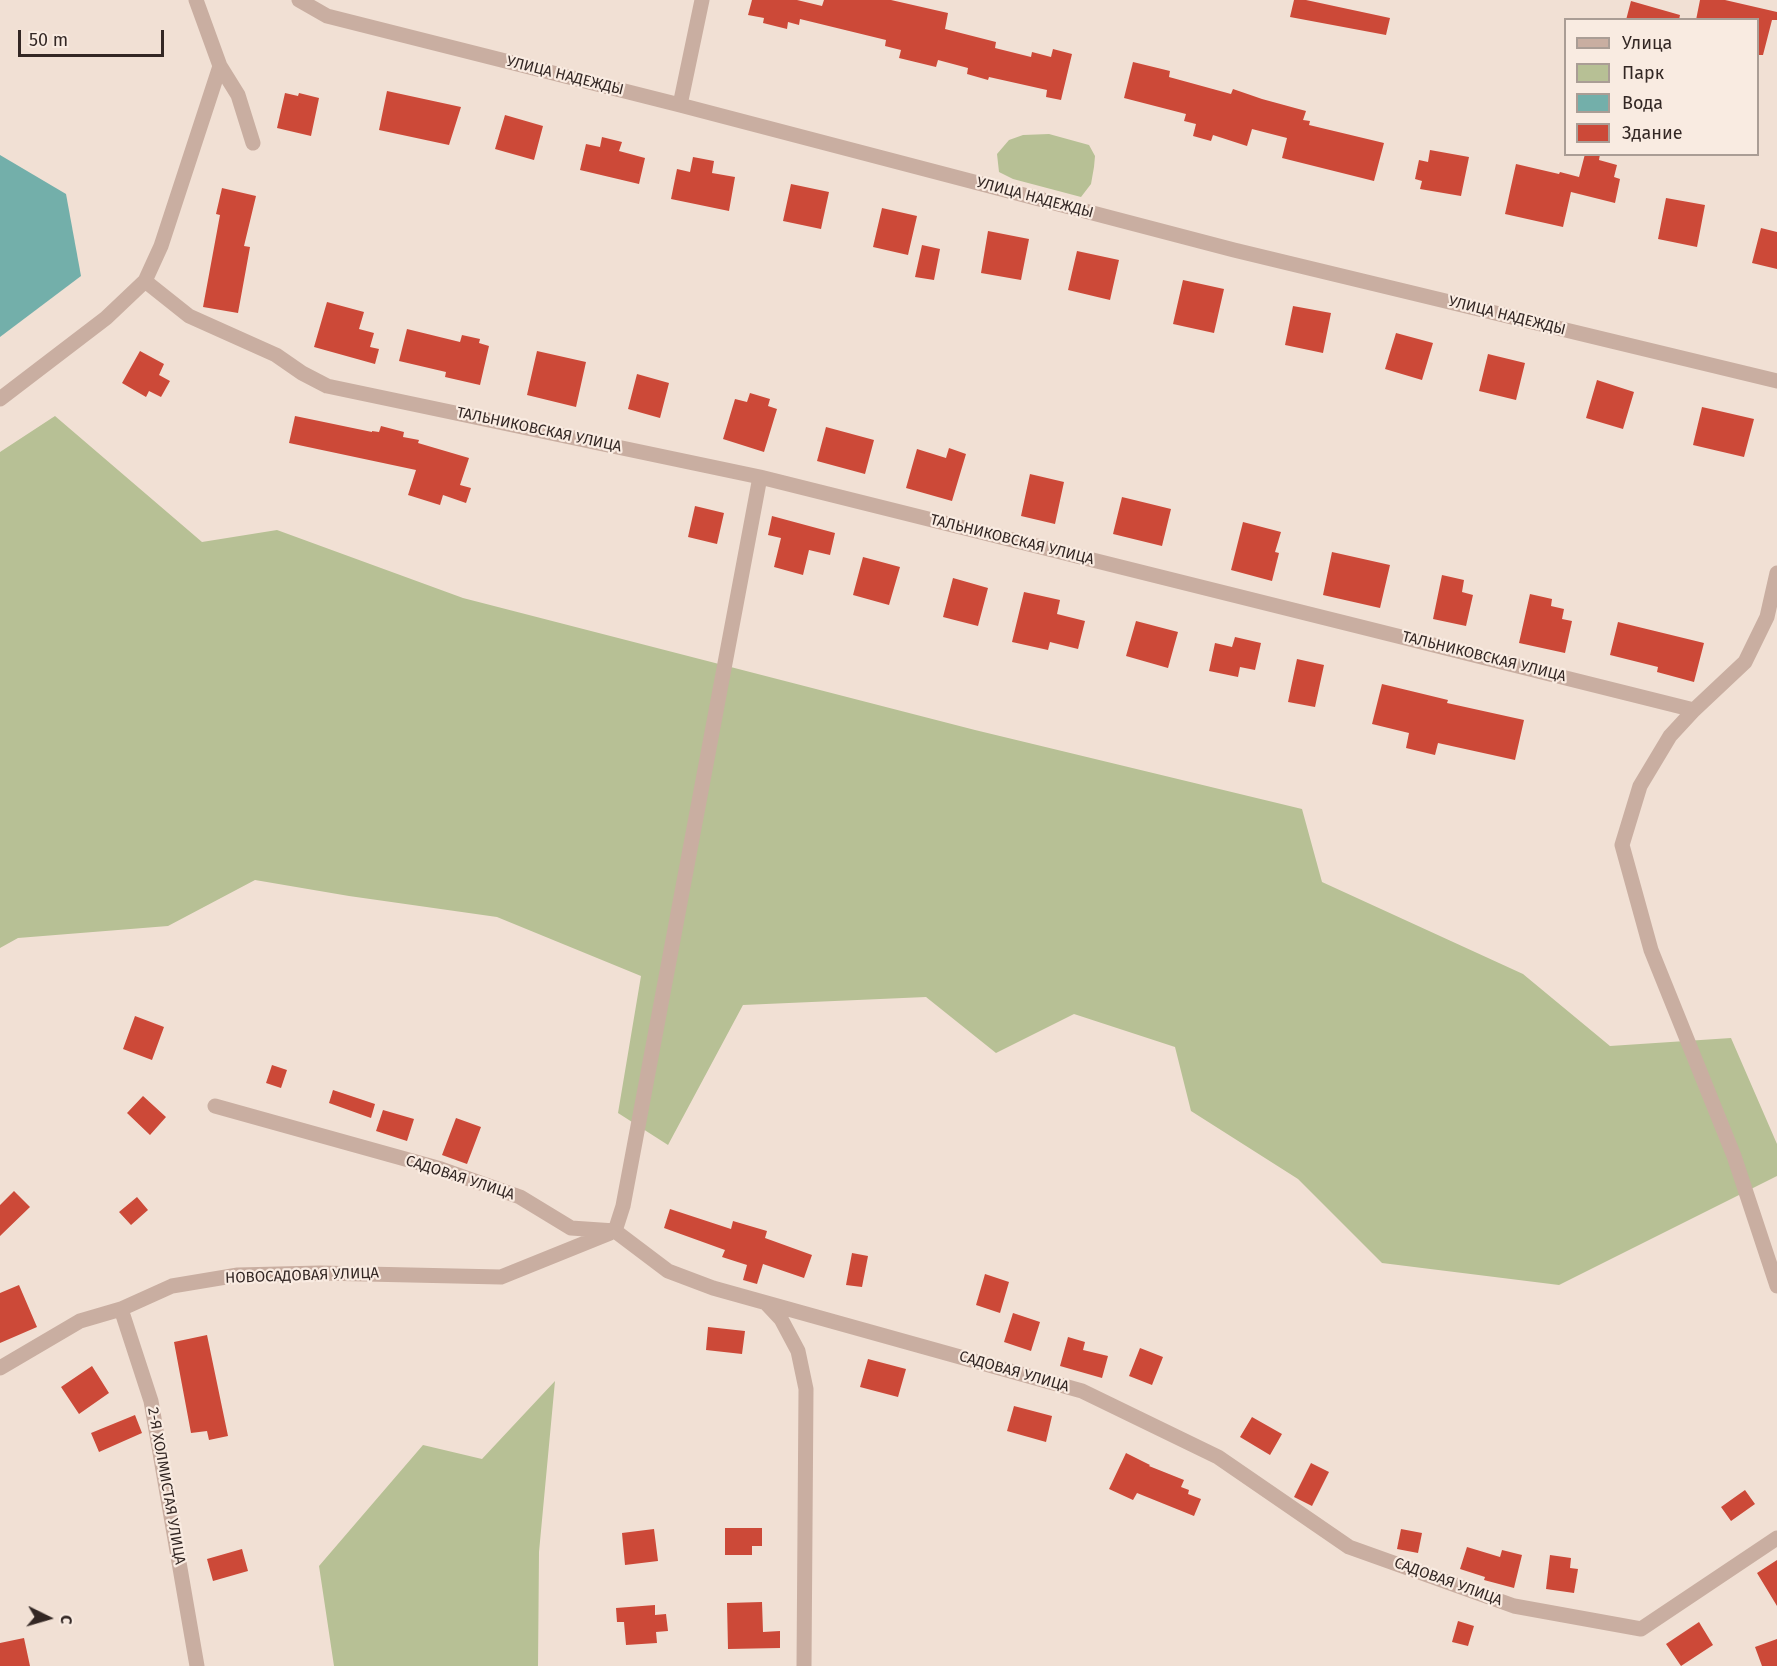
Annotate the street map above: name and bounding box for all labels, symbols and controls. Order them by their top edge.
scale bar [21,18,166,56]
legend [1564,18,1759,156]
text: 50 m [29,29,68,51]
text: Улица [1622,32,1672,54]
street label: УЛИЦА НАДЕЖДЫ [505,53,625,99]
text: Парк [1622,62,1664,84]
text: Вода [1622,92,1663,114]
text: Здание [1622,122,1683,144]
street label: УЛИЦА НАДЕЖДЫ [975,174,1095,222]
street label: УЛИЦА НАДЕЖДЫ [1447,293,1567,339]
street label: ТАЛЬНИКОВСКАЯ УЛИЦА [455,404,623,456]
street label: ТАЛЬНИКОВСКАЯ УЛИЦА [928,511,1096,569]
street label: ТАЛЬНИКОВСКАЯ УЛИЦА [1400,628,1568,686]
street label: САДОВАЯ УЛИЦА [403,1152,517,1204]
street label: НОВОСАДОВАЯ УЛИЦА [225,1264,379,1288]
street label: САДОВАЯ УЛИЦА [957,1348,1071,1396]
street label: 2-Я ХОЛМИСТАЯ УЛИЦА [143,1406,189,1566]
street label: САДОВАЯ УЛИЦА [1392,1554,1504,1610]
north arrow [18,1588,78,1648]
text: С [57,1614,76,1625]

